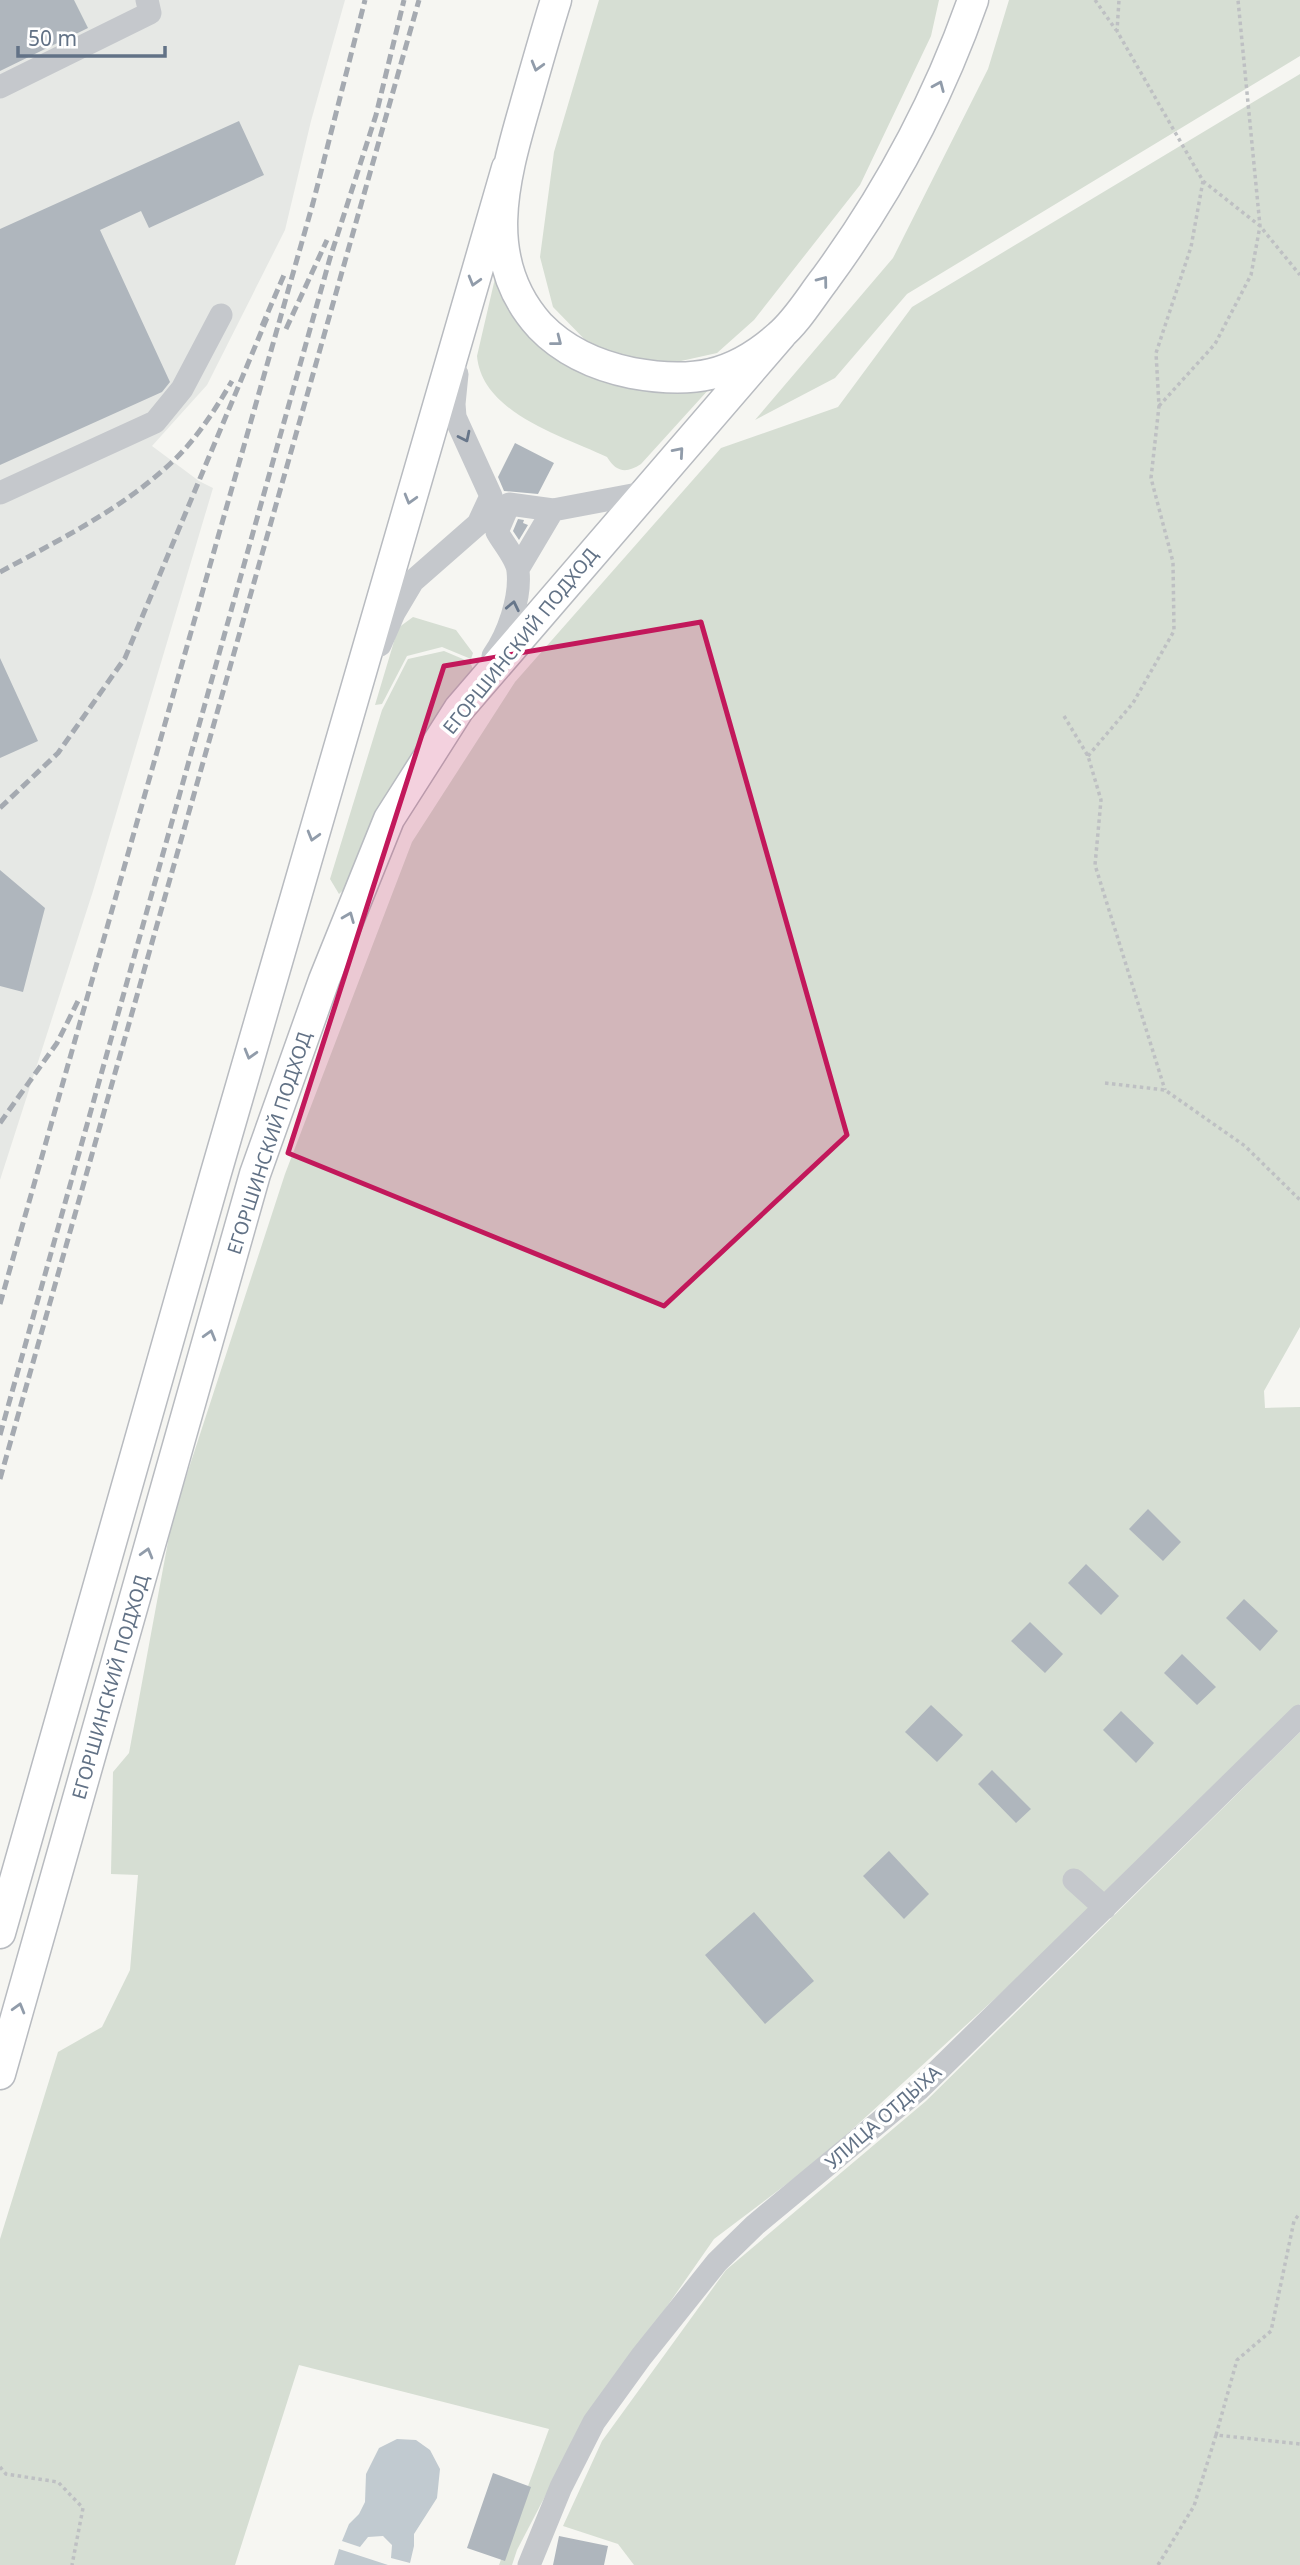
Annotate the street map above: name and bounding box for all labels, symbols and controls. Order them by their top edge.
scale bar [18,14,164,58]
text: 50 m [28,24,77,52]
one-way arrow [530,59,545,71]
one-way arrow [930,81,944,93]
one-way arrow [467,275,482,287]
one-way arrow [815,277,827,289]
one-way arrow [550,333,562,346]
one-way arrow [457,430,471,442]
one-way arrow [671,448,683,461]
one-way arrow [404,493,419,505]
street label: ЕГОРШИНСКИЙ ПОДХОД [437,542,603,740]
one-way arrow [505,600,520,612]
one-way arrow [307,829,322,841]
one-way arrow [340,911,354,923]
street label: ЕГОРШИНСКИЙ ПОДХОД [221,1028,317,1258]
one-way arrow [244,1048,259,1060]
one-way arrow [201,1329,216,1341]
one-way arrow [139,1548,154,1560]
street label: ЕГОРШИНСКИЙ ПОДХОД [65,1571,155,1802]
one-way arrow [10,2002,25,2014]
street label: УЛИЦА ОТДЫХА [819,2059,947,2175]

